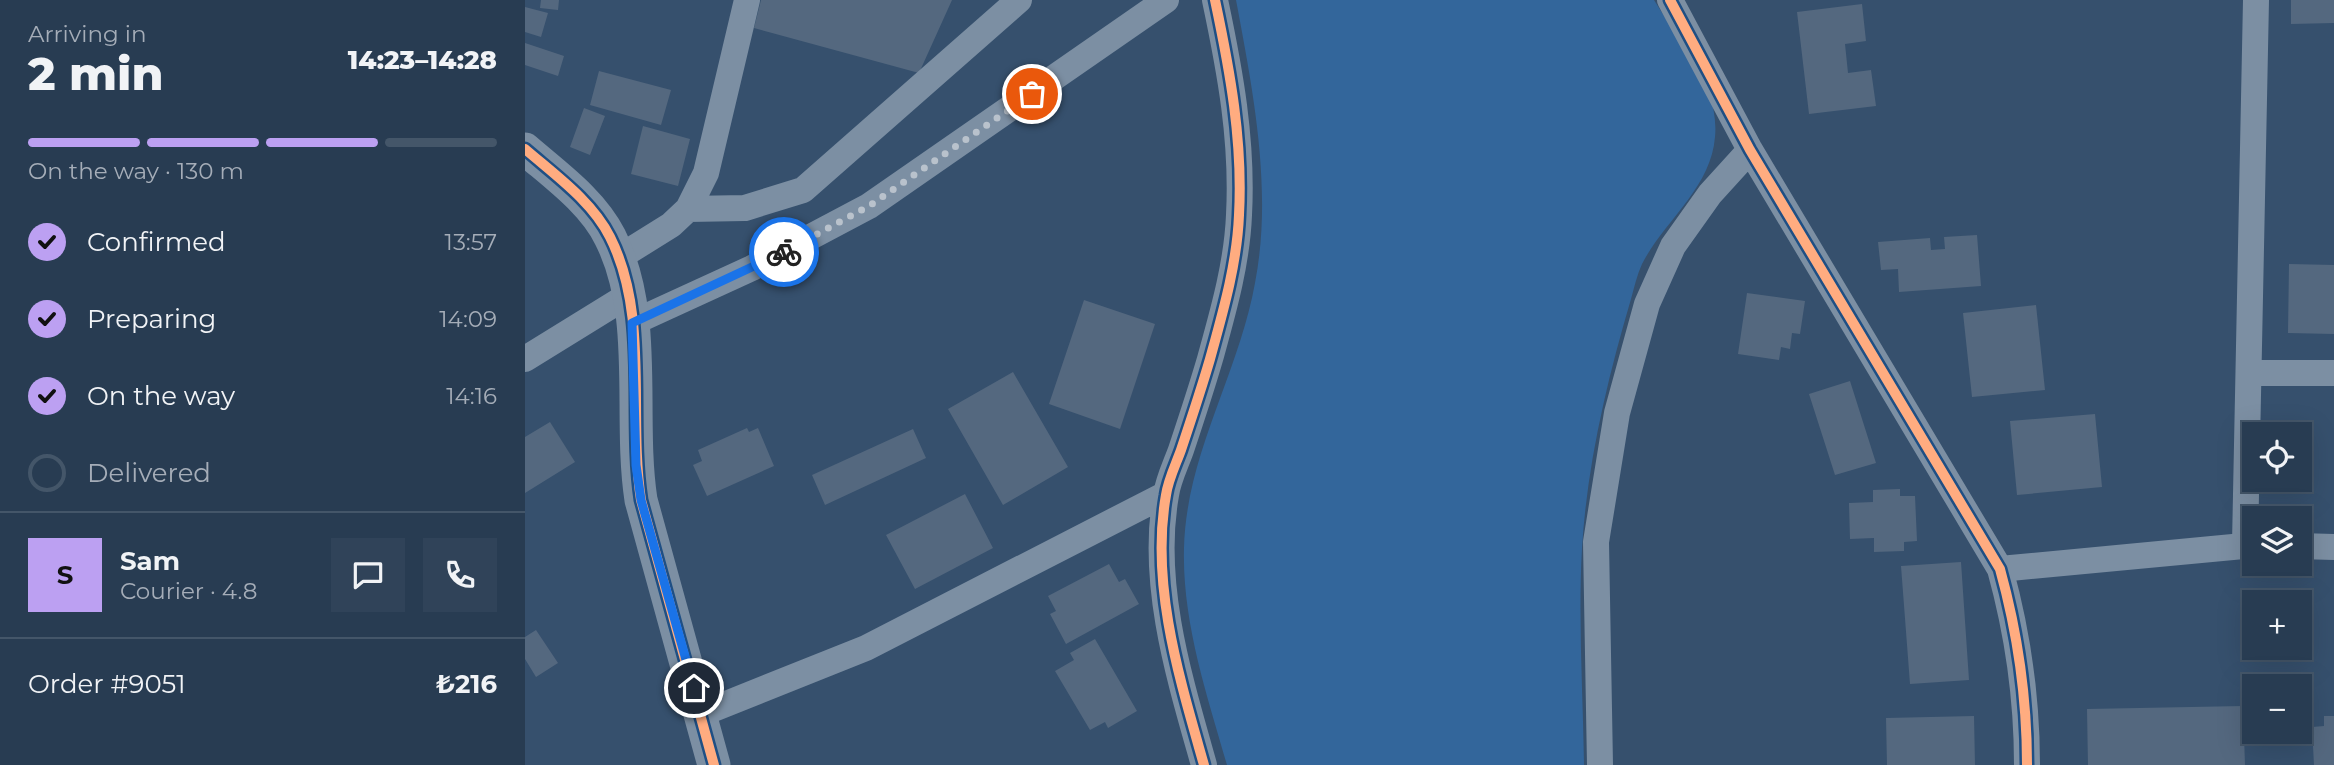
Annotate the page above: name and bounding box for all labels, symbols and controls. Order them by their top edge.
text: Arriving in [28,20,147,48]
text: 14:23–14:28 [348,44,497,76]
text: 2 min [28,45,163,102]
pin [1002,64,1062,124]
icon: bag [1013,75,1051,113]
text: On the way · 130 m [28,157,244,185]
courier [749,217,819,287]
icon: check [28,223,66,261]
text: Confirmed [87,226,226,258]
text: 13:57 [445,228,497,256]
icon: bike [765,233,803,271]
icon: check [28,300,66,338]
text: Preparing [87,303,216,335]
text: 14:09 [439,305,497,333]
icon: check [28,377,66,415]
text: On the way [87,380,235,412]
text: 14:16 [446,382,497,410]
map controls [2242,422,2312,744]
button: locate [2242,422,2312,492]
text: Delivered [87,457,211,489]
button: layers [2242,506,2312,576]
button: chat [331,538,405,612]
button: phone [423,538,497,612]
text: Sam [120,545,180,577]
text: S [57,559,73,591]
text: Courier · 4.8 [120,577,257,605]
button: + [2242,590,2312,660]
pin [664,658,724,718]
text: Order #9051 [28,668,186,700]
text: ₺216 [436,668,497,700]
icon: home [675,669,713,707]
button: − [2242,674,2312,744]

